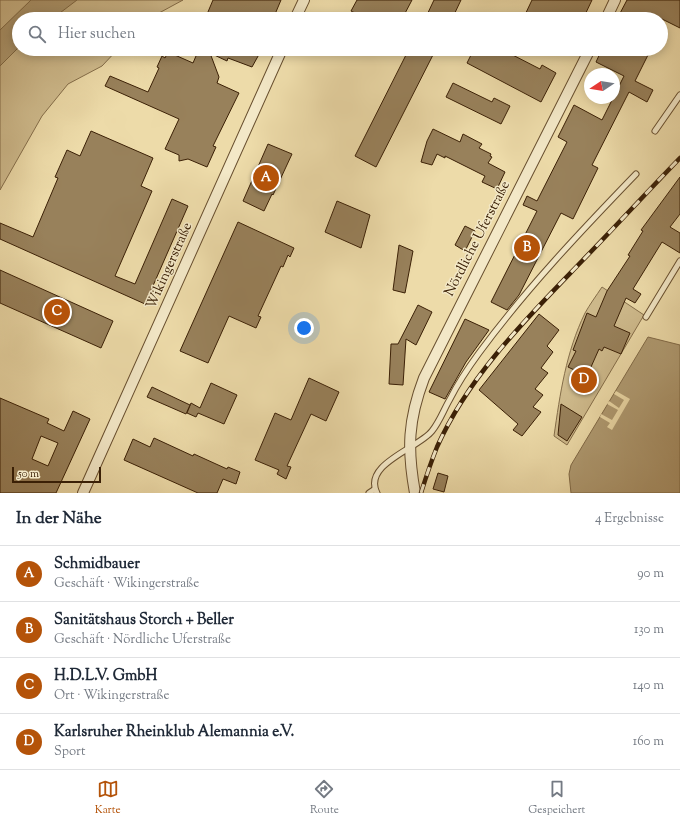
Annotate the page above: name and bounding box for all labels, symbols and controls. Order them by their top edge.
search box [12,12,668,56]
icon: search [26,23,48,45]
text: Hier suchen [58,24,136,45]
north arrow [584,68,620,104]
pin: A [253,163,279,193]
street label: Nördliche Uferstraße [440,178,516,300]
street label: Wikingerstraße [142,220,198,312]
pin: B [514,233,540,263]
pin: C [44,297,70,327]
your location [294,318,314,338]
pin: D [571,365,597,395]
scale bar [12,465,101,484]
text: 50 m [18,466,39,482]
text: In der Nähe [16,507,102,531]
text: 4 Ergebnisse [595,510,664,528]
text: Schmidbauer [54,554,140,575]
text: A [24,565,34,583]
text: 90 m [637,565,664,583]
text: Geschäft · Wikingerstraße [54,575,199,593]
text: Sanitätshaus Storch + Beller [54,610,234,631]
text: B [25,621,33,639]
text: 130 m [634,621,664,639]
text: Geschäft · Nördliche Uferstraße [54,631,231,649]
text: H.D.L.V. GmbH [54,666,157,687]
text: C [24,677,34,695]
text: 140 m [633,677,664,695]
text: Ort · Wikingerstraße [54,687,169,705]
text: Karlsruher Rheinklub Alemannia e.V. [54,722,294,743]
text: D [24,733,34,751]
text: 160 m [633,733,664,751]
text: Sport [54,743,85,761]
tab: Karte [95,778,121,818]
tab: Route [310,778,339,818]
tab: Gespeichert [528,778,585,818]

